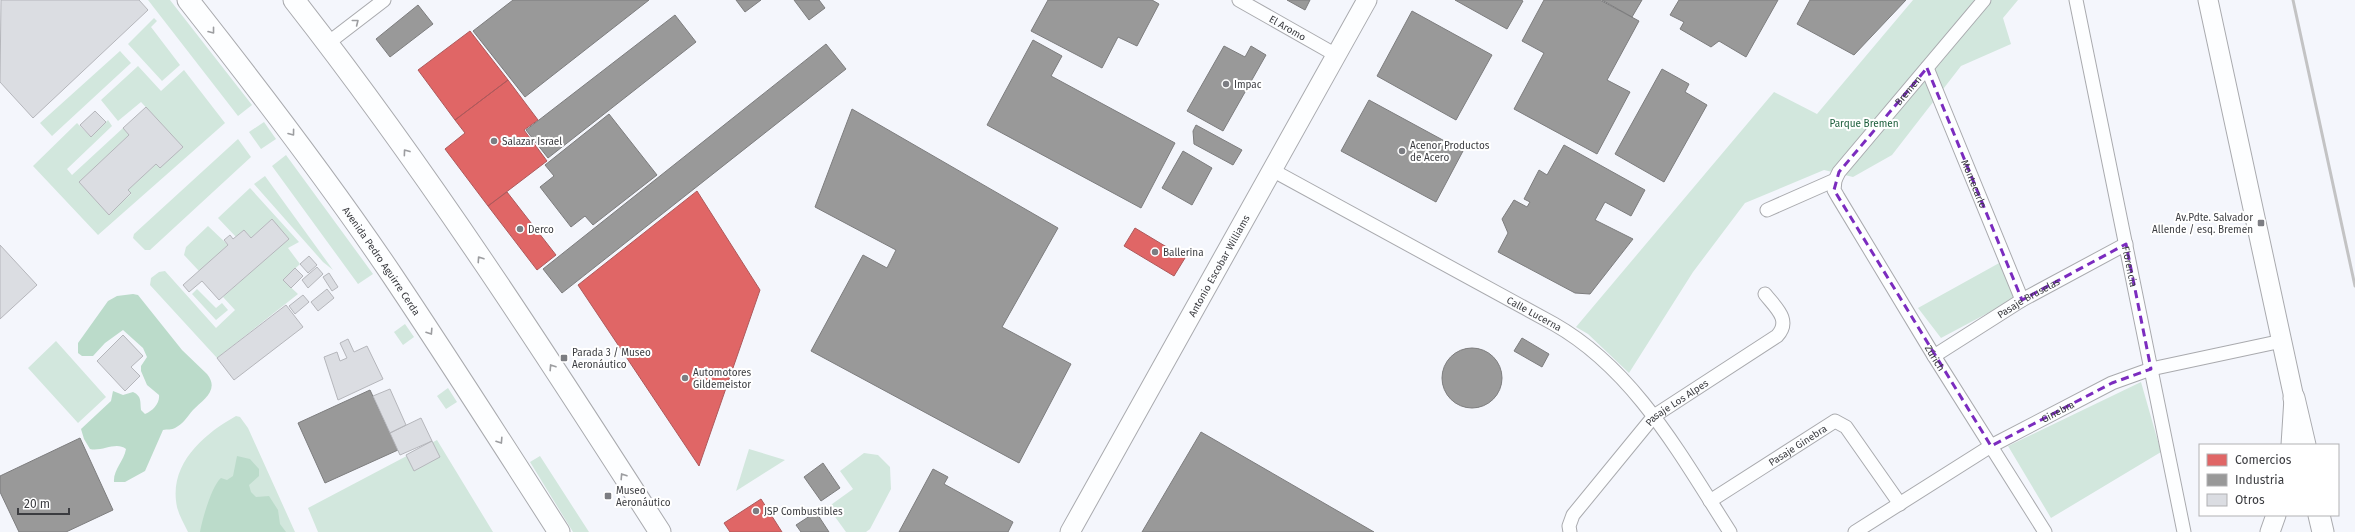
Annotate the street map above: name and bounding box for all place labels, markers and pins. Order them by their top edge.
marker: Impac [1221,79,1231,89]
place label: Impac [1234,79,1262,91]
marker: Salazar Israel [489,136,499,146]
place label: Salazar Israel [502,136,562,148]
place label: Acenor Productos de Acero [1410,140,1490,164]
marker: Acenor Productos de Acero [1397,146,1407,156]
place label: Av.Pdte. Salvador Allende / esq. Bremen [2152,212,2253,236]
marker: Av.Pdte. Salvador Allende / esq. Bremen [2256,218,2266,228]
marker: Derco [515,224,525,234]
place label: Derco [528,224,554,236]
marker: Ballerina [1150,247,1160,257]
place label: Ballerina [1163,247,1204,259]
place label: Parada 3 / Museo Aeronáutico [572,347,651,371]
marker: Parada 3 / Museo Aeronáutico [559,353,569,363]
place label: Automotores Gildemeistor [693,367,752,391]
marker: Automotores Gildemeistor [680,373,690,383]
place label: Museo Aeronáutico [616,485,671,509]
marker: Museo Aeronáutico [603,491,613,501]
marker: JSP Combustibles [751,506,761,516]
place label: JSP Combustibles [764,506,843,518]

